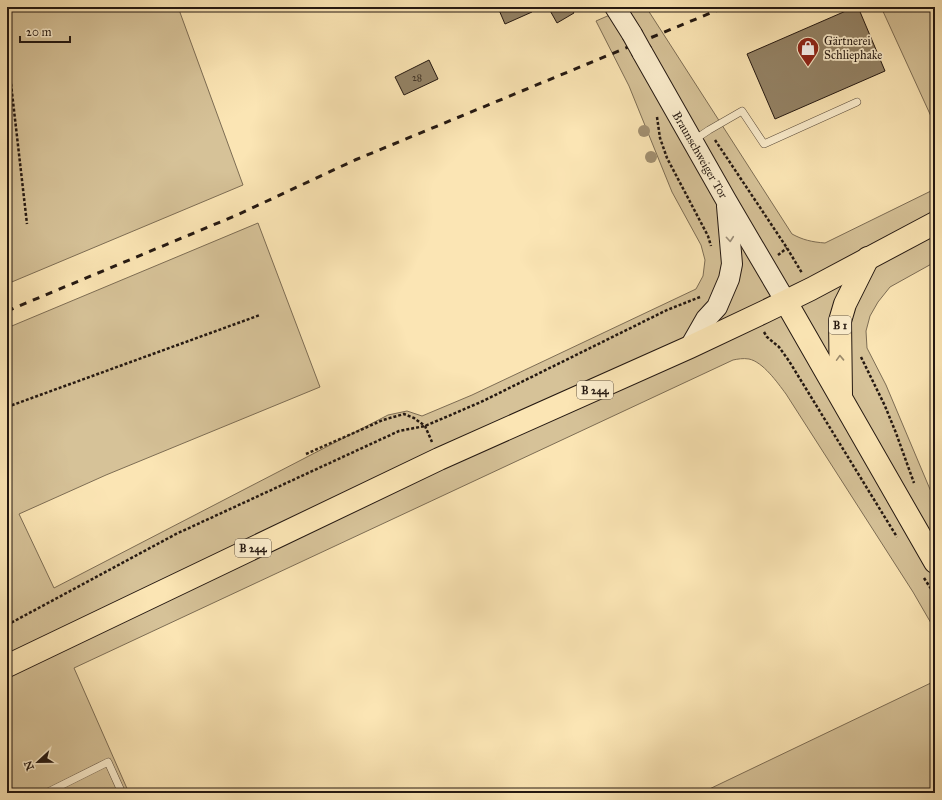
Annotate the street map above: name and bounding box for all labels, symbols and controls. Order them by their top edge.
scale bar [20,18,70,44]
text: 20 m [26,25,52,39]
place label: Gärtnerei Schliephake [824,34,882,62]
shop icon: Gärtnerei Schliephake [795,35,821,68]
house number: 28 [412,72,422,84]
street label: Braunschweiger Tor [669,109,731,202]
one-way arrow [725,236,734,242]
road number: B 1 [829,316,851,334]
one-way arrow [836,355,844,361]
road number: B 244 [577,381,613,399]
road number: B 244 [235,539,271,557]
north arrow [18,742,58,782]
text: N [21,758,37,772]

